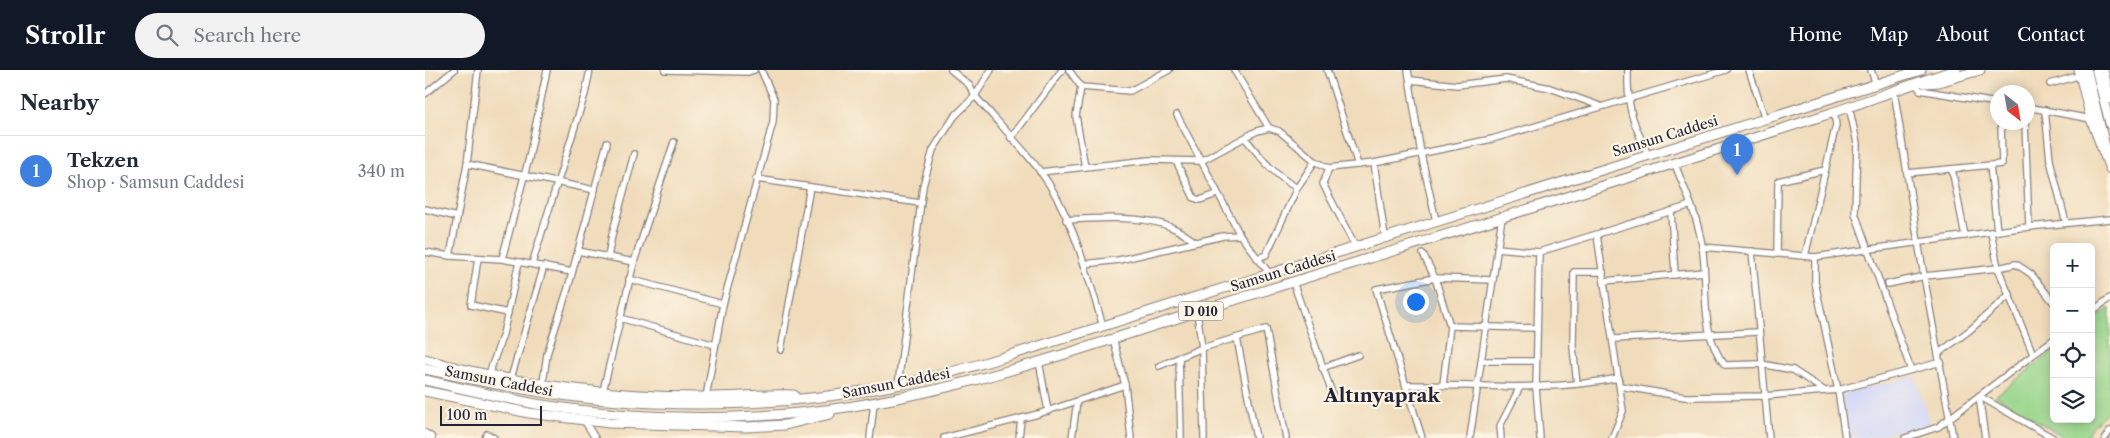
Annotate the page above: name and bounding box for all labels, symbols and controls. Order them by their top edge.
search box [135,13,485,58]
text: Strollr [25,21,105,50]
icon: search [153,21,181,49]
text: Search here [193,24,301,47]
text: Home [1789,24,1842,46]
text: Map [1870,24,1908,46]
text: About [1936,24,1989,46]
text: Contact [2017,24,2085,46]
north arrow [1990,85,2035,130]
text: Nearby [20,90,99,115]
street label: Samsun Caddesi [1610,111,1720,161]
pin: 1 [1721,134,1753,175]
text: Tekzen [67,149,139,172]
text: 1 [32,161,40,181]
text: 340 m [358,161,405,181]
text: Shop · Samsun Caddesi [67,172,244,192]
map controls [2050,243,2095,423]
button: + [2050,243,2095,288]
street label: Samsun Caddesi [1228,246,1338,296]
button: − [2050,288,2095,333]
your location [1403,289,1429,315]
road number: D 010 [1179,302,1223,320]
button: locate [2050,333,2095,378]
street label: Samsun Caddesi [444,362,554,400]
street label: Samsun Caddesi [841,364,951,402]
button: layers [2050,378,2095,423]
district label: Altınyaprak [1323,384,1441,407]
scale bar [440,403,543,426]
text: 100 m [447,406,487,424]

